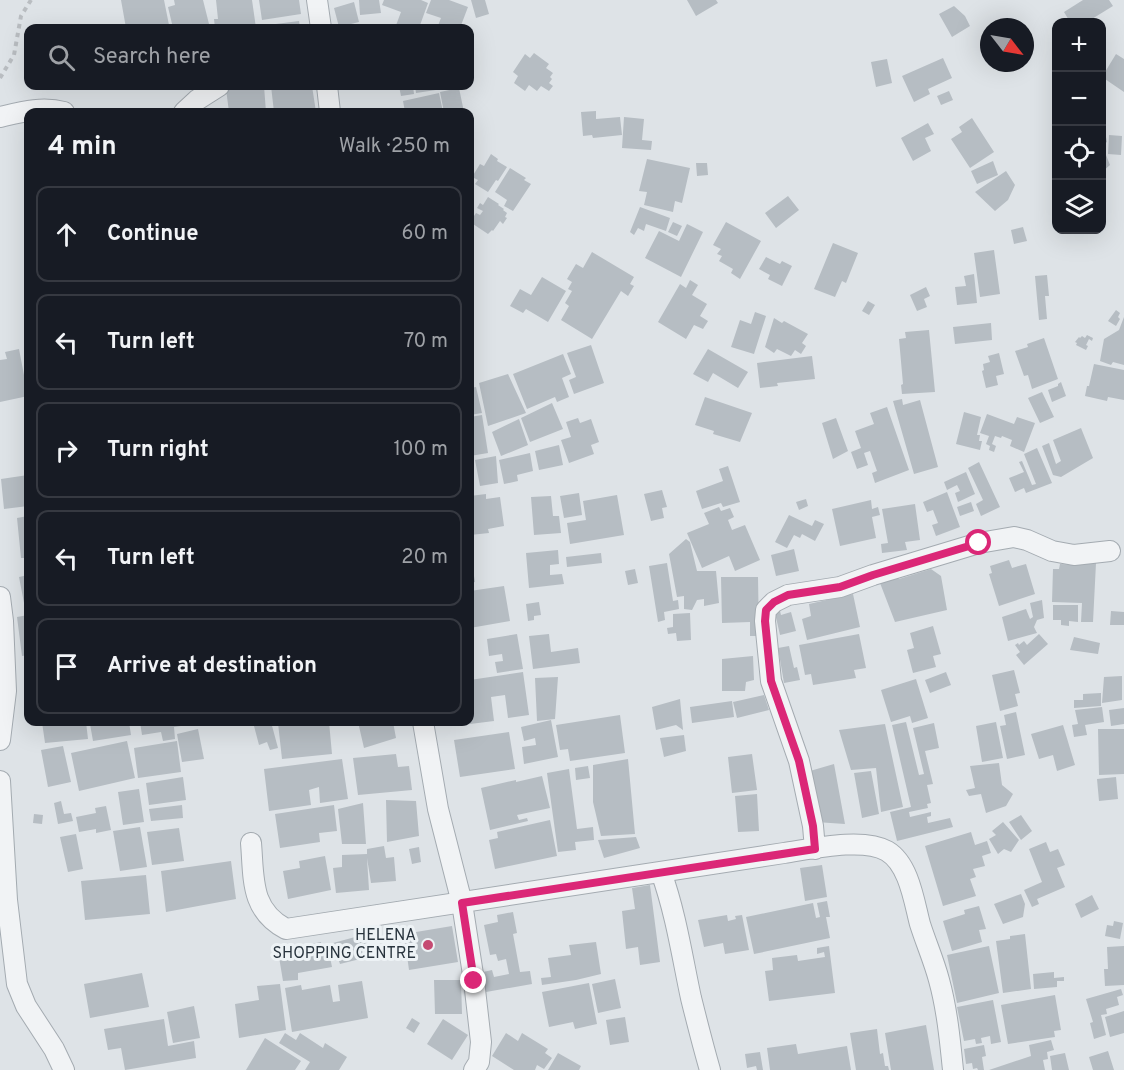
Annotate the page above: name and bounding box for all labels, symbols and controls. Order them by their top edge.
north arrow [980,18,1034,72]
map controls [1052,18,1106,234]
button: + [1052,18,1106,72]
search box [24,24,474,90]
icon: search [45,41,78,74]
text: Search here [93,44,211,71]
button: − [1052,72,1106,126]
button: locate [1052,126,1106,180]
text: 4 min [48,131,117,164]
text: Walk · 250 m [339,134,450,160]
button: layers [1052,180,1106,234]
icon: ahead [50,218,83,251]
text: Continue [107,221,198,248]
text: 60 m [402,221,448,247]
icon: left [50,326,83,359]
text: Turn left [107,329,195,356]
text: 70 m [404,329,448,355]
icon: right [50,434,83,467]
text: Turn right [107,437,209,464]
text: 100 m [393,437,448,463]
route start [965,529,991,555]
icon: left [50,542,83,575]
text: Turn left [107,545,195,572]
text: 20 m [401,545,448,571]
icon: arrive [50,650,83,683]
text: Arrive at destination [107,653,317,680]
place label: HELENA SHOPPING CENTRE [273,926,416,964]
marker: HELENA SHOPPING CENTRE [421,938,435,952]
route end [460,967,486,993]

